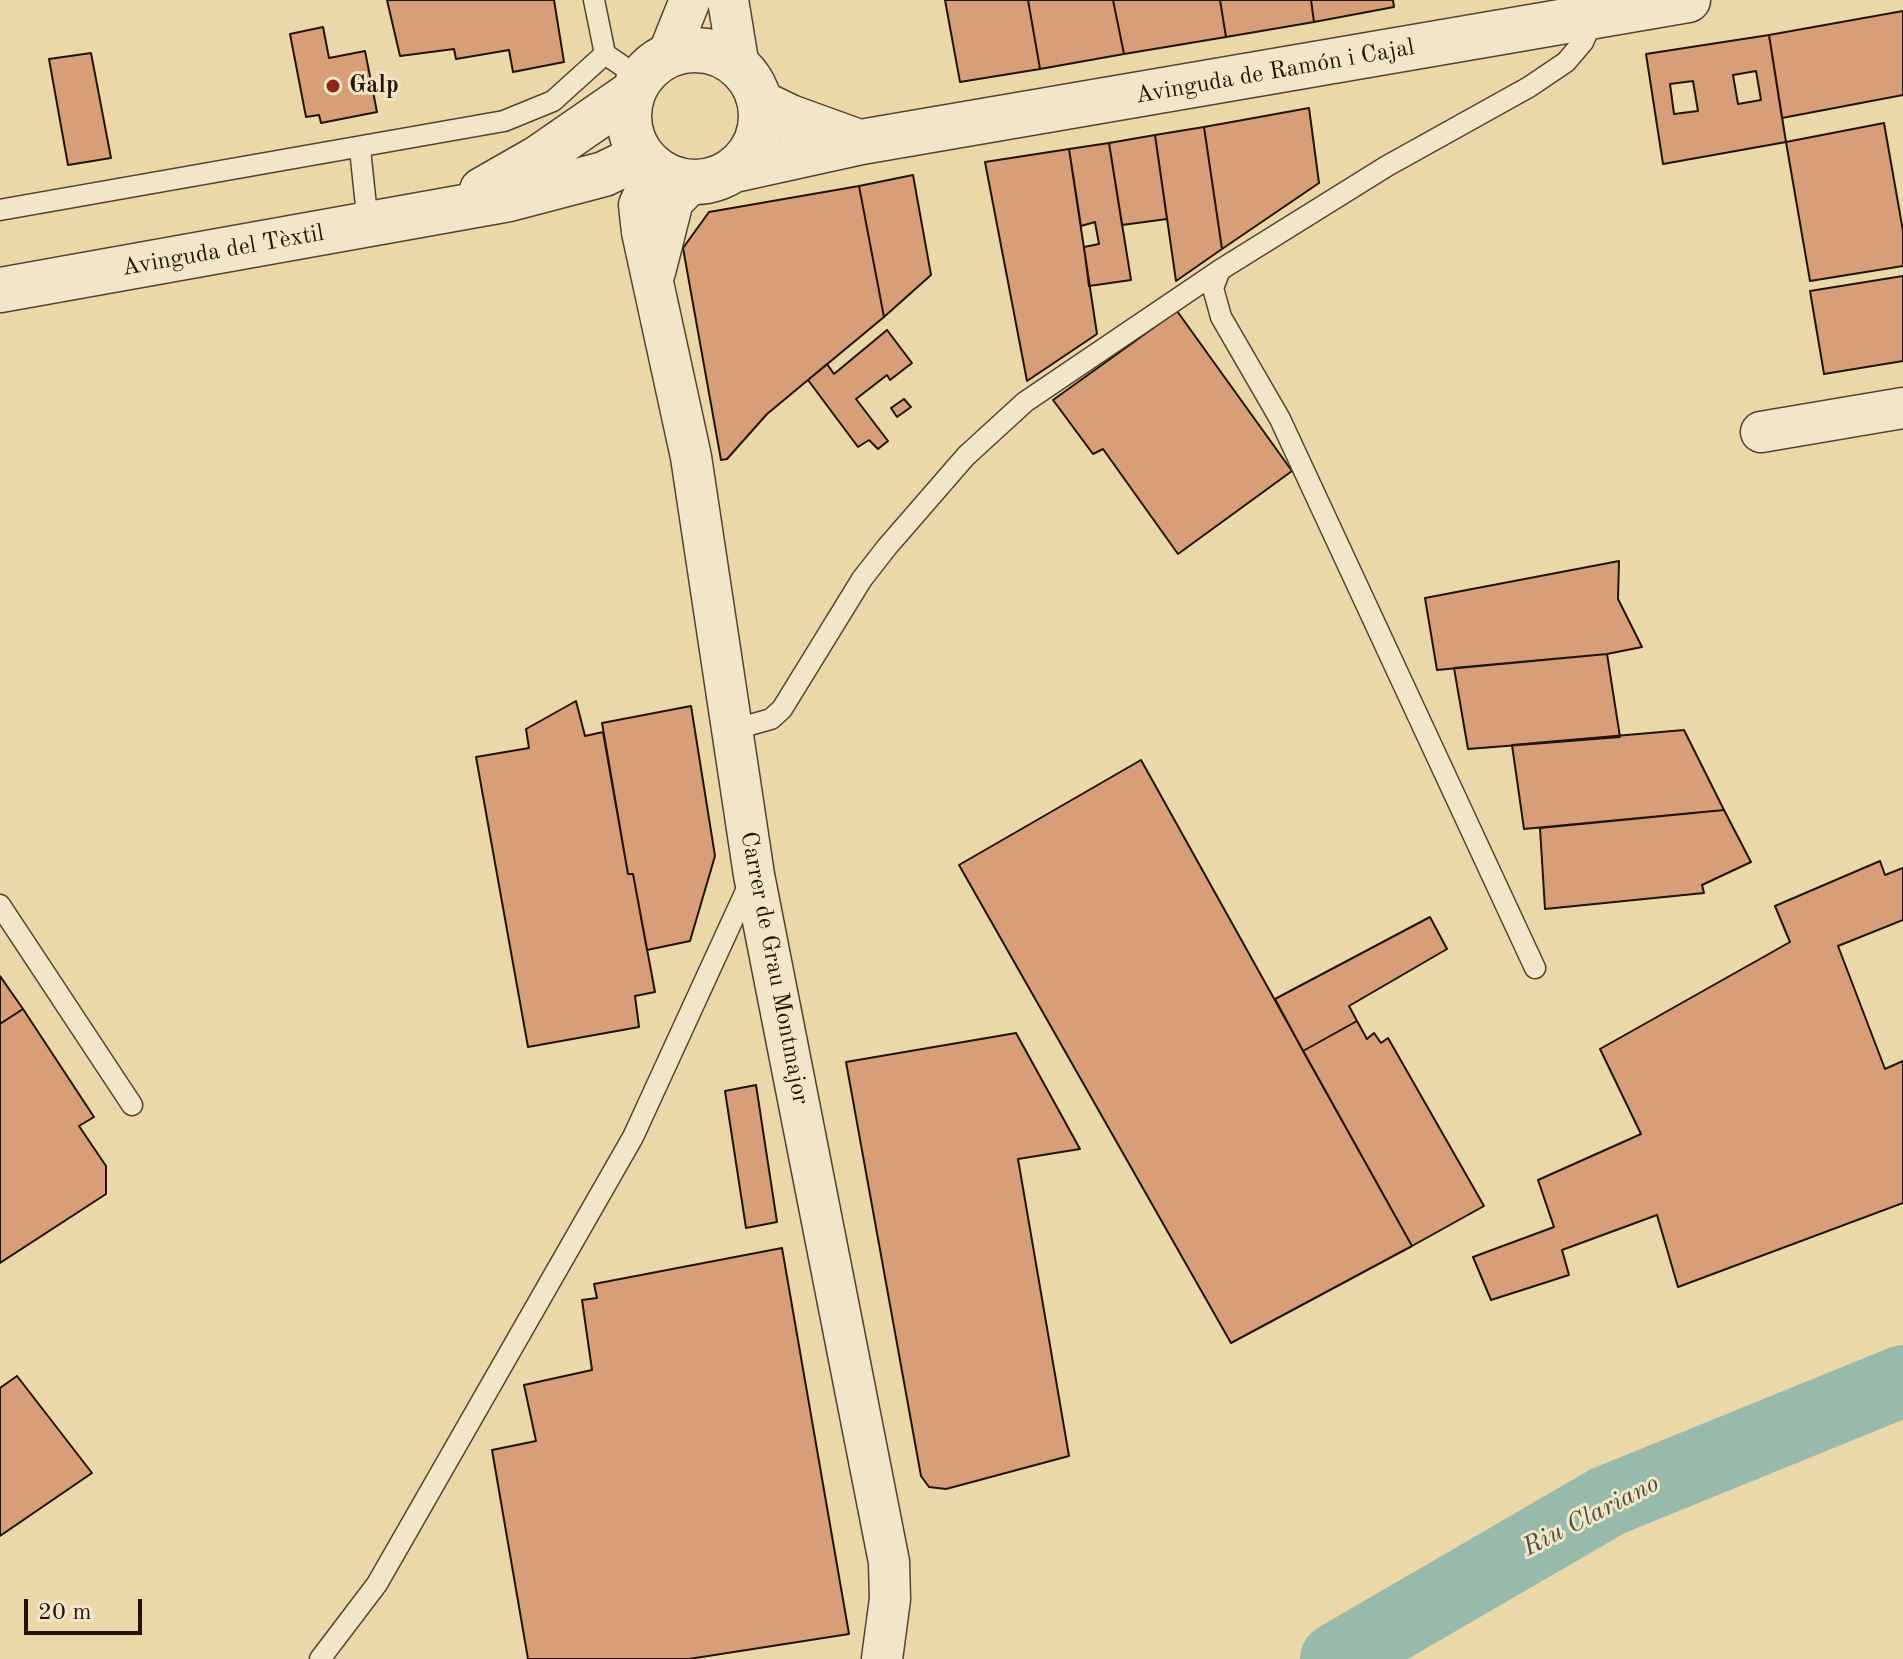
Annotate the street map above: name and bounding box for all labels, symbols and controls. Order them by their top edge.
street label: Avinguda de Ramón i Cajal [1133,33,1417,111]
place label: Galp [349,72,399,100]
marker: Galp [324,77,342,95]
street label: Avinguda del Tèxtil [120,219,326,283]
street label: Carrer de Grau Montmajor [733,829,815,1107]
water label: Riu Clariano [1517,1468,1665,1564]
scale bar [28,1583,146,1633]
text: 20 m [38,1601,92,1625]

